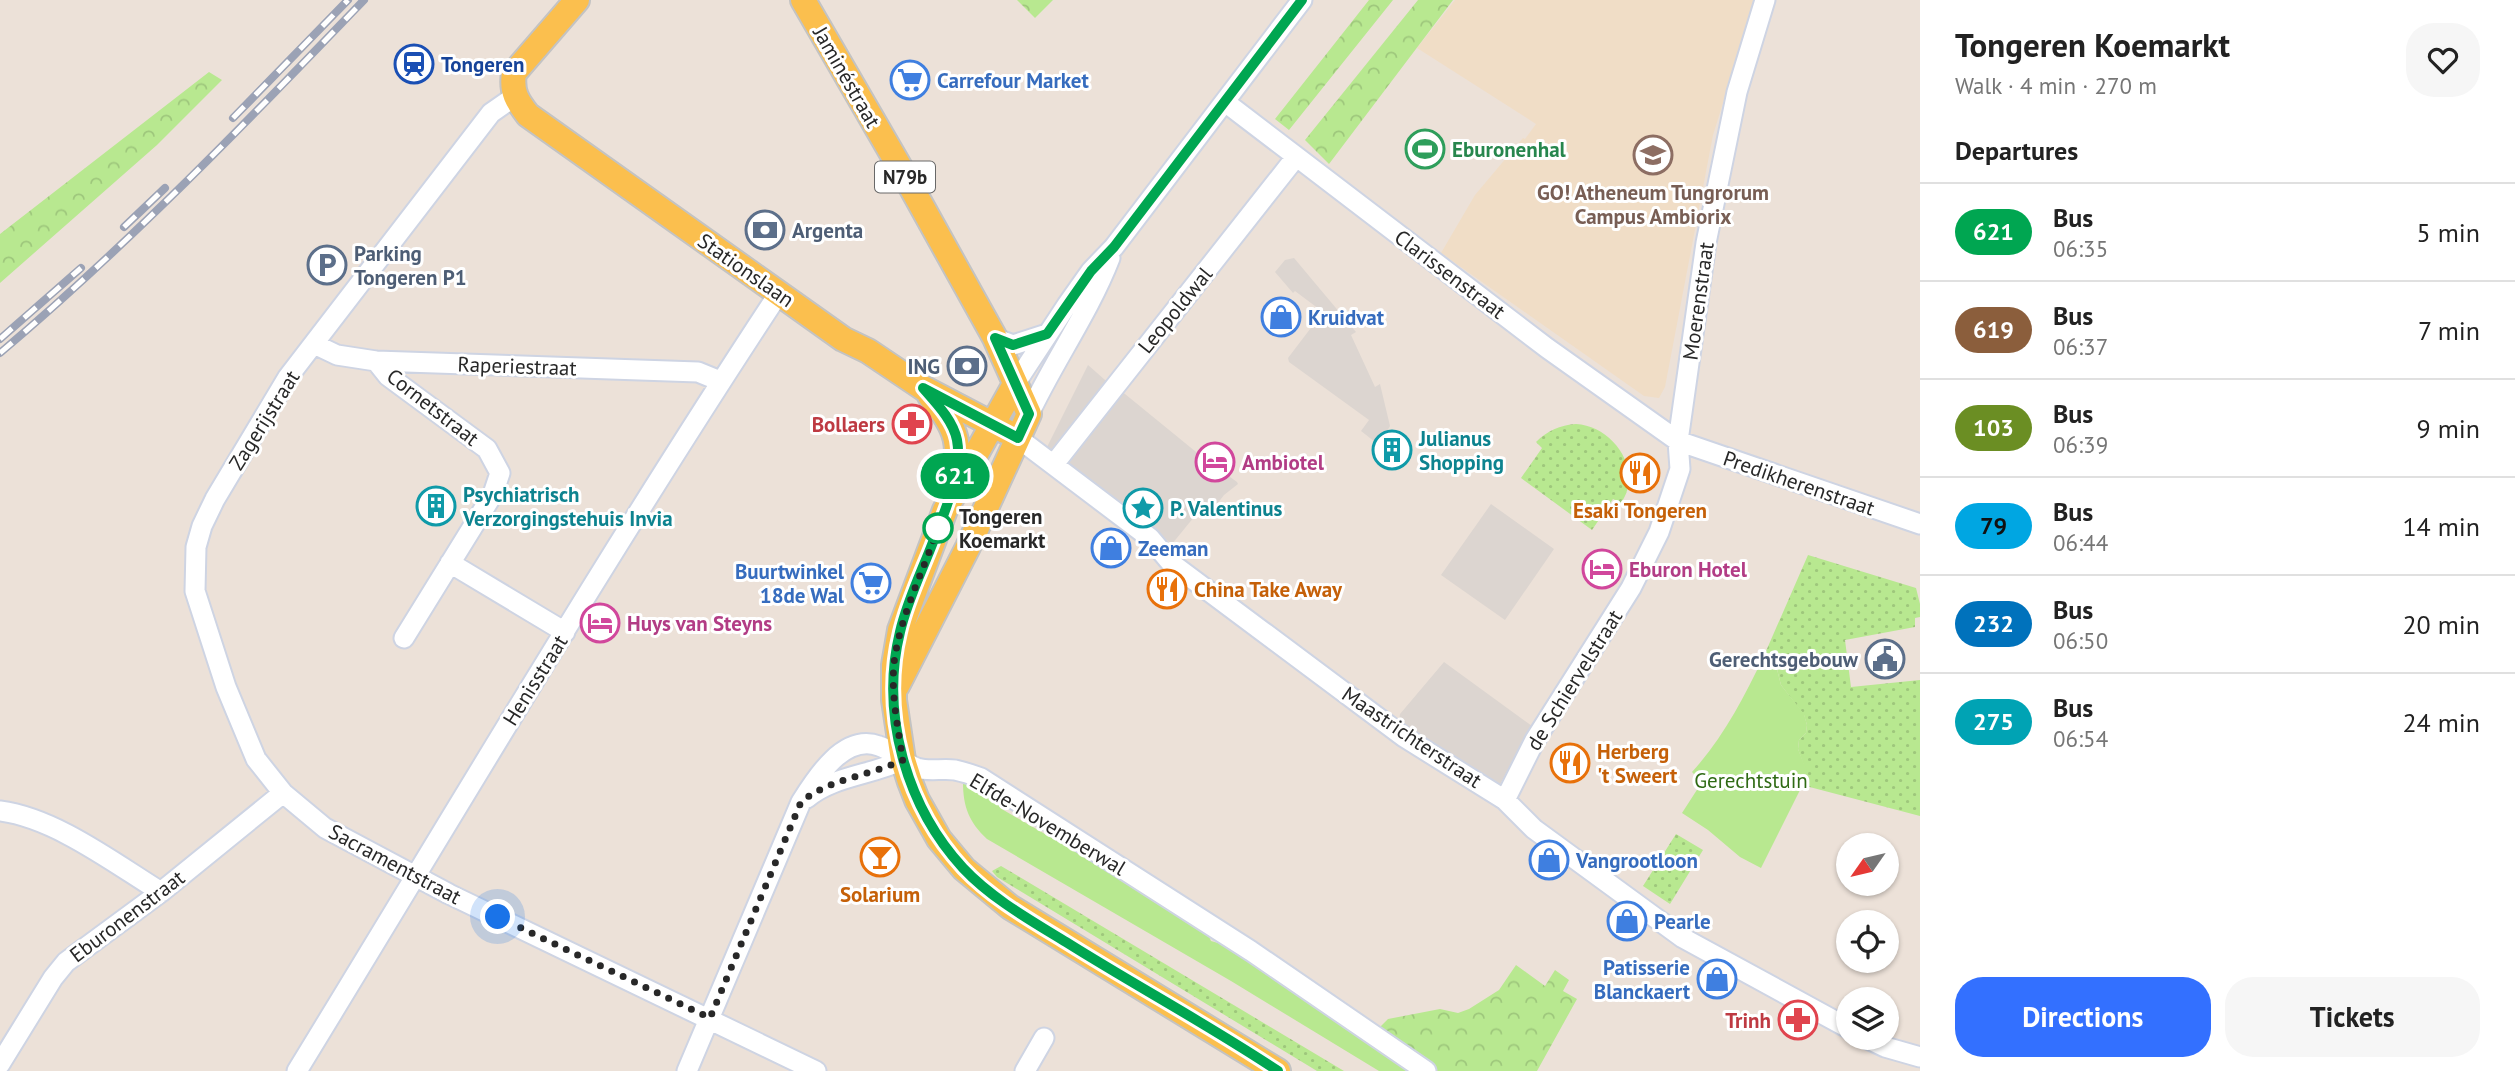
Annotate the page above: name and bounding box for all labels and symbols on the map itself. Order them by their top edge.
street label: Jaminéstraat [807,21,887,132]
station icon: Tongeren [393,43,435,85]
place label: Tongeren [441,51,524,78]
supermarket icon: Carrefour Market [889,59,931,101]
place label: Carrefour Market [937,67,1090,94]
sports icon: Eburonenhal [1404,128,1446,170]
school or university icon: GO! Atheneum Tungrorum Campus Ambiorix [1632,134,1674,176]
place label: Eburonenhal [1452,136,1567,163]
road number: N79b [875,162,935,192]
place label: GO! Atheneum Tungrorum Campus Ambiorix [1537,179,1769,230]
bank icon: Argenta [744,209,786,251]
place label: Argenta [792,217,863,244]
street label: Clarissenstraat [1389,223,1511,325]
street label: Stationslaan [693,227,799,313]
place label: Parking Tongeren P1 [354,240,467,291]
street label: Moerenstraat [1676,240,1720,362]
parking icon: Parking Tongeren P1 [306,244,348,286]
street label: Leopoldwal [1132,261,1218,359]
shop icon: Kruidvat [1260,296,1302,338]
place label: Kruidvat [1308,304,1385,331]
bank icon: ING [946,345,988,387]
street label: Raperiestraat [457,350,577,382]
place label: ING [907,353,940,380]
street label: Cornetstraat [381,363,485,451]
street label: Zagerijstraat [223,365,305,475]
pharmacy icon: Bollaers [891,403,933,445]
place label: Bollaers [812,411,885,438]
place label: Julianus Shopping [1418,425,1504,476]
building icon: Julianus Shopping [1371,429,1413,471]
hotel icon: Ambiotel [1194,441,1236,483]
street label: Predikherenstraat [1720,444,1878,522]
place label: Ambiotel [1242,449,1325,476]
restaurant icon: Esaki Tongeren [1619,452,1661,494]
line badge: 621 [915,453,995,499]
place label: Psychiatrisch Verzorgingstehuis Invia [462,481,673,532]
building icon: Psychiatrisch Verzorgingstehuis Invia [415,485,457,527]
place icon: P. Valentinus [1122,487,1164,529]
place label: P. Valentinus [1170,495,1283,522]
place label: Esaki Tongeren [1573,497,1707,524]
place label: Tongeren Koemarkt [959,503,1046,554]
marker: Tongeren Koemarkt [923,513,953,543]
shop icon: Zeeman [1090,527,1132,569]
place label: Zeeman [1138,535,1209,562]
hotel icon: Eburon Hotel [1581,548,1623,590]
place label: Eburon Hotel [1629,556,1748,583]
place label: Buurtwinkel 18de Wal [735,558,845,609]
supermarket icon: Buurtwinkel 18de Wal [850,562,892,604]
restaurant icon: China Take Away [1146,568,1188,610]
place label: China Take Away [1194,576,1343,603]
hotel icon: Huys van Steyns [579,602,621,644]
street label: de Schiervelstraat [1520,605,1628,755]
place label: Huys van Steyns [627,610,772,637]
street label: Henisstraat [497,630,573,730]
public building icon: Gerechtsgebouw [1864,638,1906,680]
place label: Gerechtsgebouw [1709,646,1859,673]
street label: Maastrichterstraat [1337,680,1487,794]
place label: Herberg 't Sweert [1597,738,1678,789]
restaurant icon: Herberg 't Sweert [1549,742,1591,784]
street label: Elfde-Novemberwal [965,767,1131,881]
park label: Gerechtstuin [1694,767,1808,794]
street label: Sacramentstraat [324,818,466,910]
north arrow [1836,833,1899,896]
bar icon: Solarium [859,836,901,878]
shop icon: Vangrootloon [1528,839,1570,881]
place label: Vangrootloon [1575,847,1698,874]
street label: Eburonenstraat [64,864,190,968]
place label: Solarium [840,881,920,908]
your location [480,899,515,934]
shop icon: Pearle [1606,900,1648,942]
place label: Pearle [1654,908,1711,935]
place label: Patisserie Blanckaert [1594,954,1691,1005]
shop icon: Patisserie Blanckaert [1696,958,1738,1000]
pharmacy icon: Trinh [1777,999,1819,1041]
place label: Trinh [1725,1007,1771,1034]

